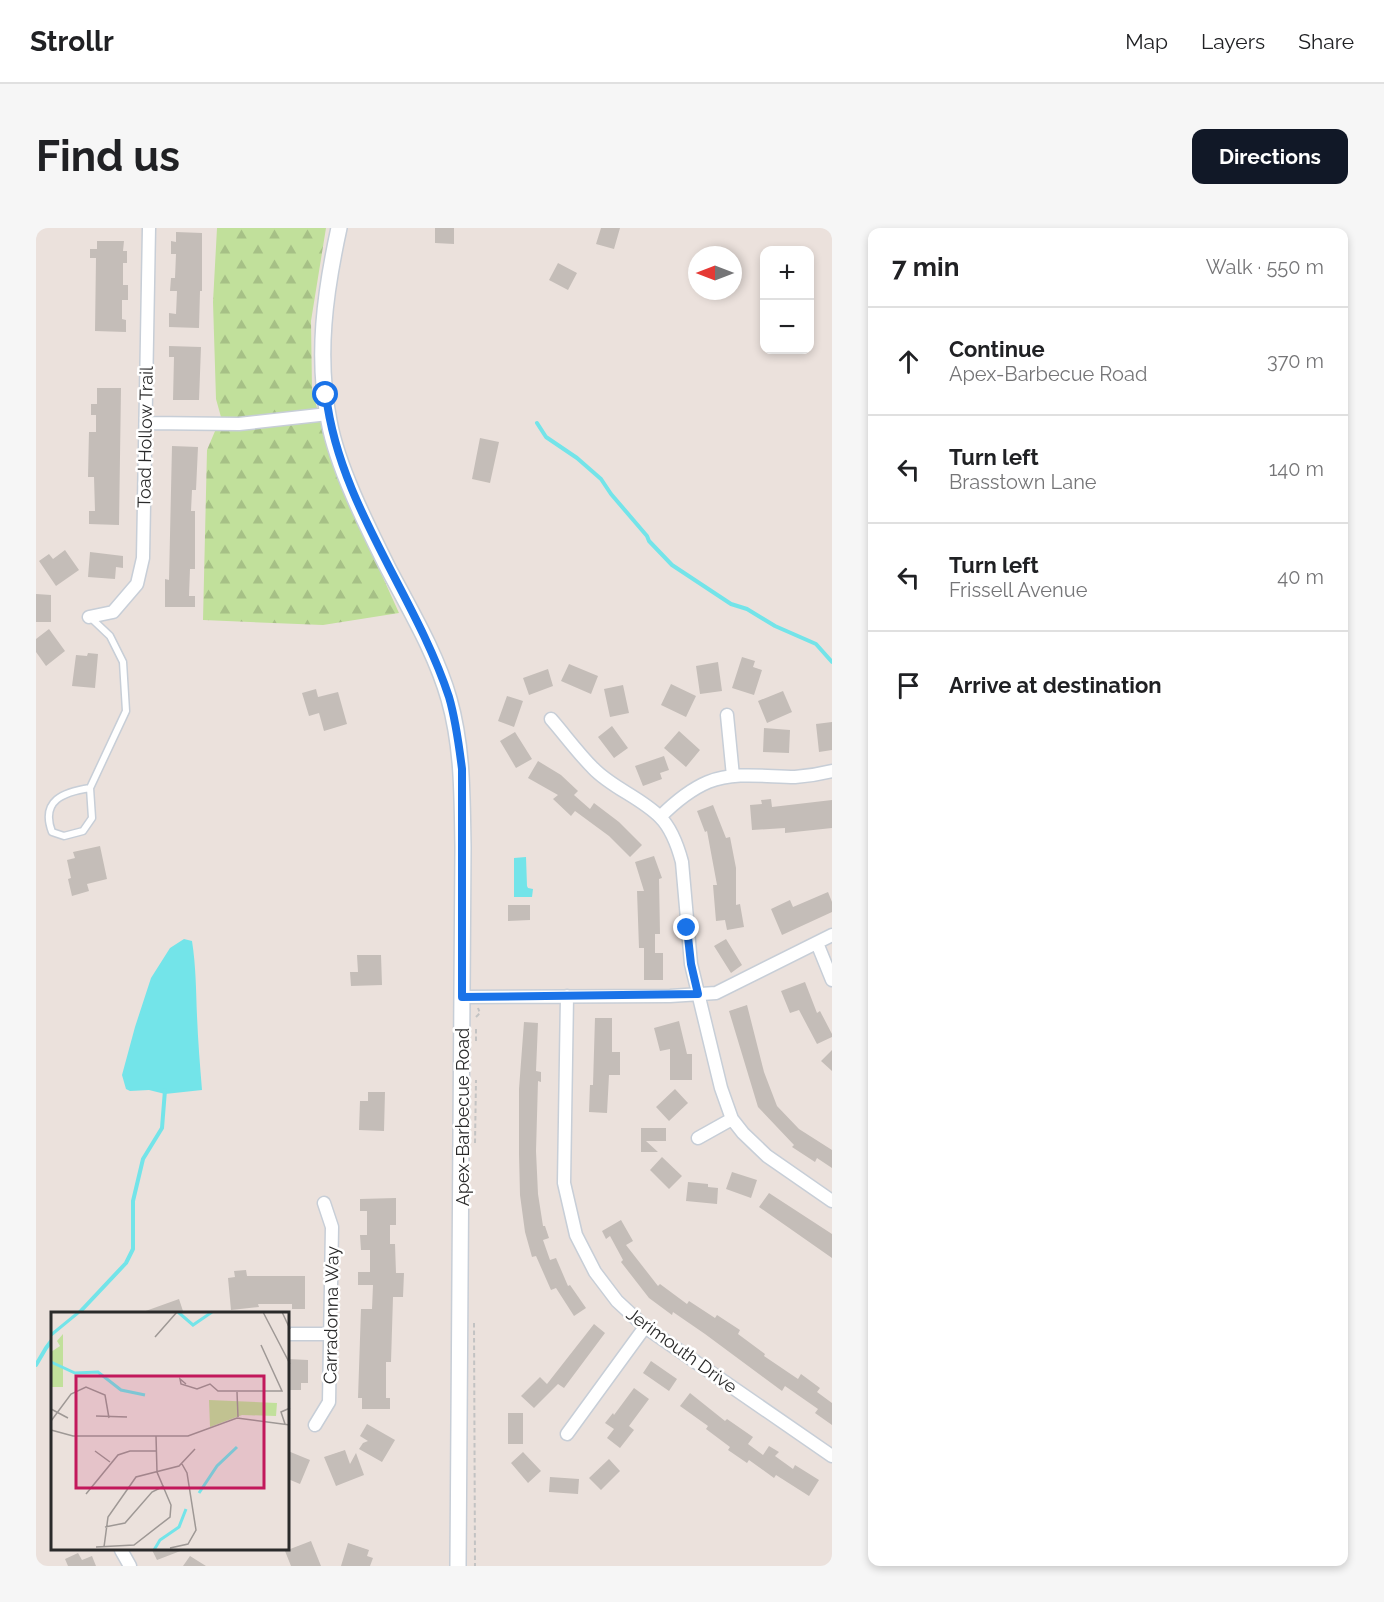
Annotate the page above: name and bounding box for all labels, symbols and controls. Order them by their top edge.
text: Strollr [30,25,114,58]
text: Map [1125,29,1168,54]
text: Layers [1201,29,1265,54]
text: Share [1298,29,1354,54]
button: Directions [1192,129,1348,184]
text: Find us [36,132,180,181]
north arrow [688,246,742,300]
map controls [760,246,814,354]
button: + [760,246,814,300]
text: 7 min [892,252,959,282]
text: Walk · 550 m [1206,255,1324,279]
button: − [760,300,814,354]
text: Continue [949,336,1045,362]
icon: ahead [892,345,925,378]
text: 370 m [1267,349,1324,373]
text: Apex-Barbecue Road [949,362,1147,386]
street label: Toad Hollow Trail [133,366,157,508]
route start [312,381,338,407]
text: Turn left [949,444,1039,470]
icon: left [892,453,925,486]
text: 140 m [1269,457,1324,481]
text: Brasstown Lane [949,470,1097,494]
text: Turn left [949,552,1039,578]
icon: left [892,561,925,594]
text: 40 m [1277,565,1324,589]
text: Frissell Avenue [949,578,1087,602]
icon: arrive [892,669,925,702]
text: Arrive at destination [949,672,1162,698]
route end [673,914,699,940]
street label: Apex-Barbecue Road [452,1028,473,1206]
street label: Carradonna Way [319,1245,343,1384]
street label: Jerimouth Drive [623,1303,742,1397]
inset map [51,1312,290,1551]

